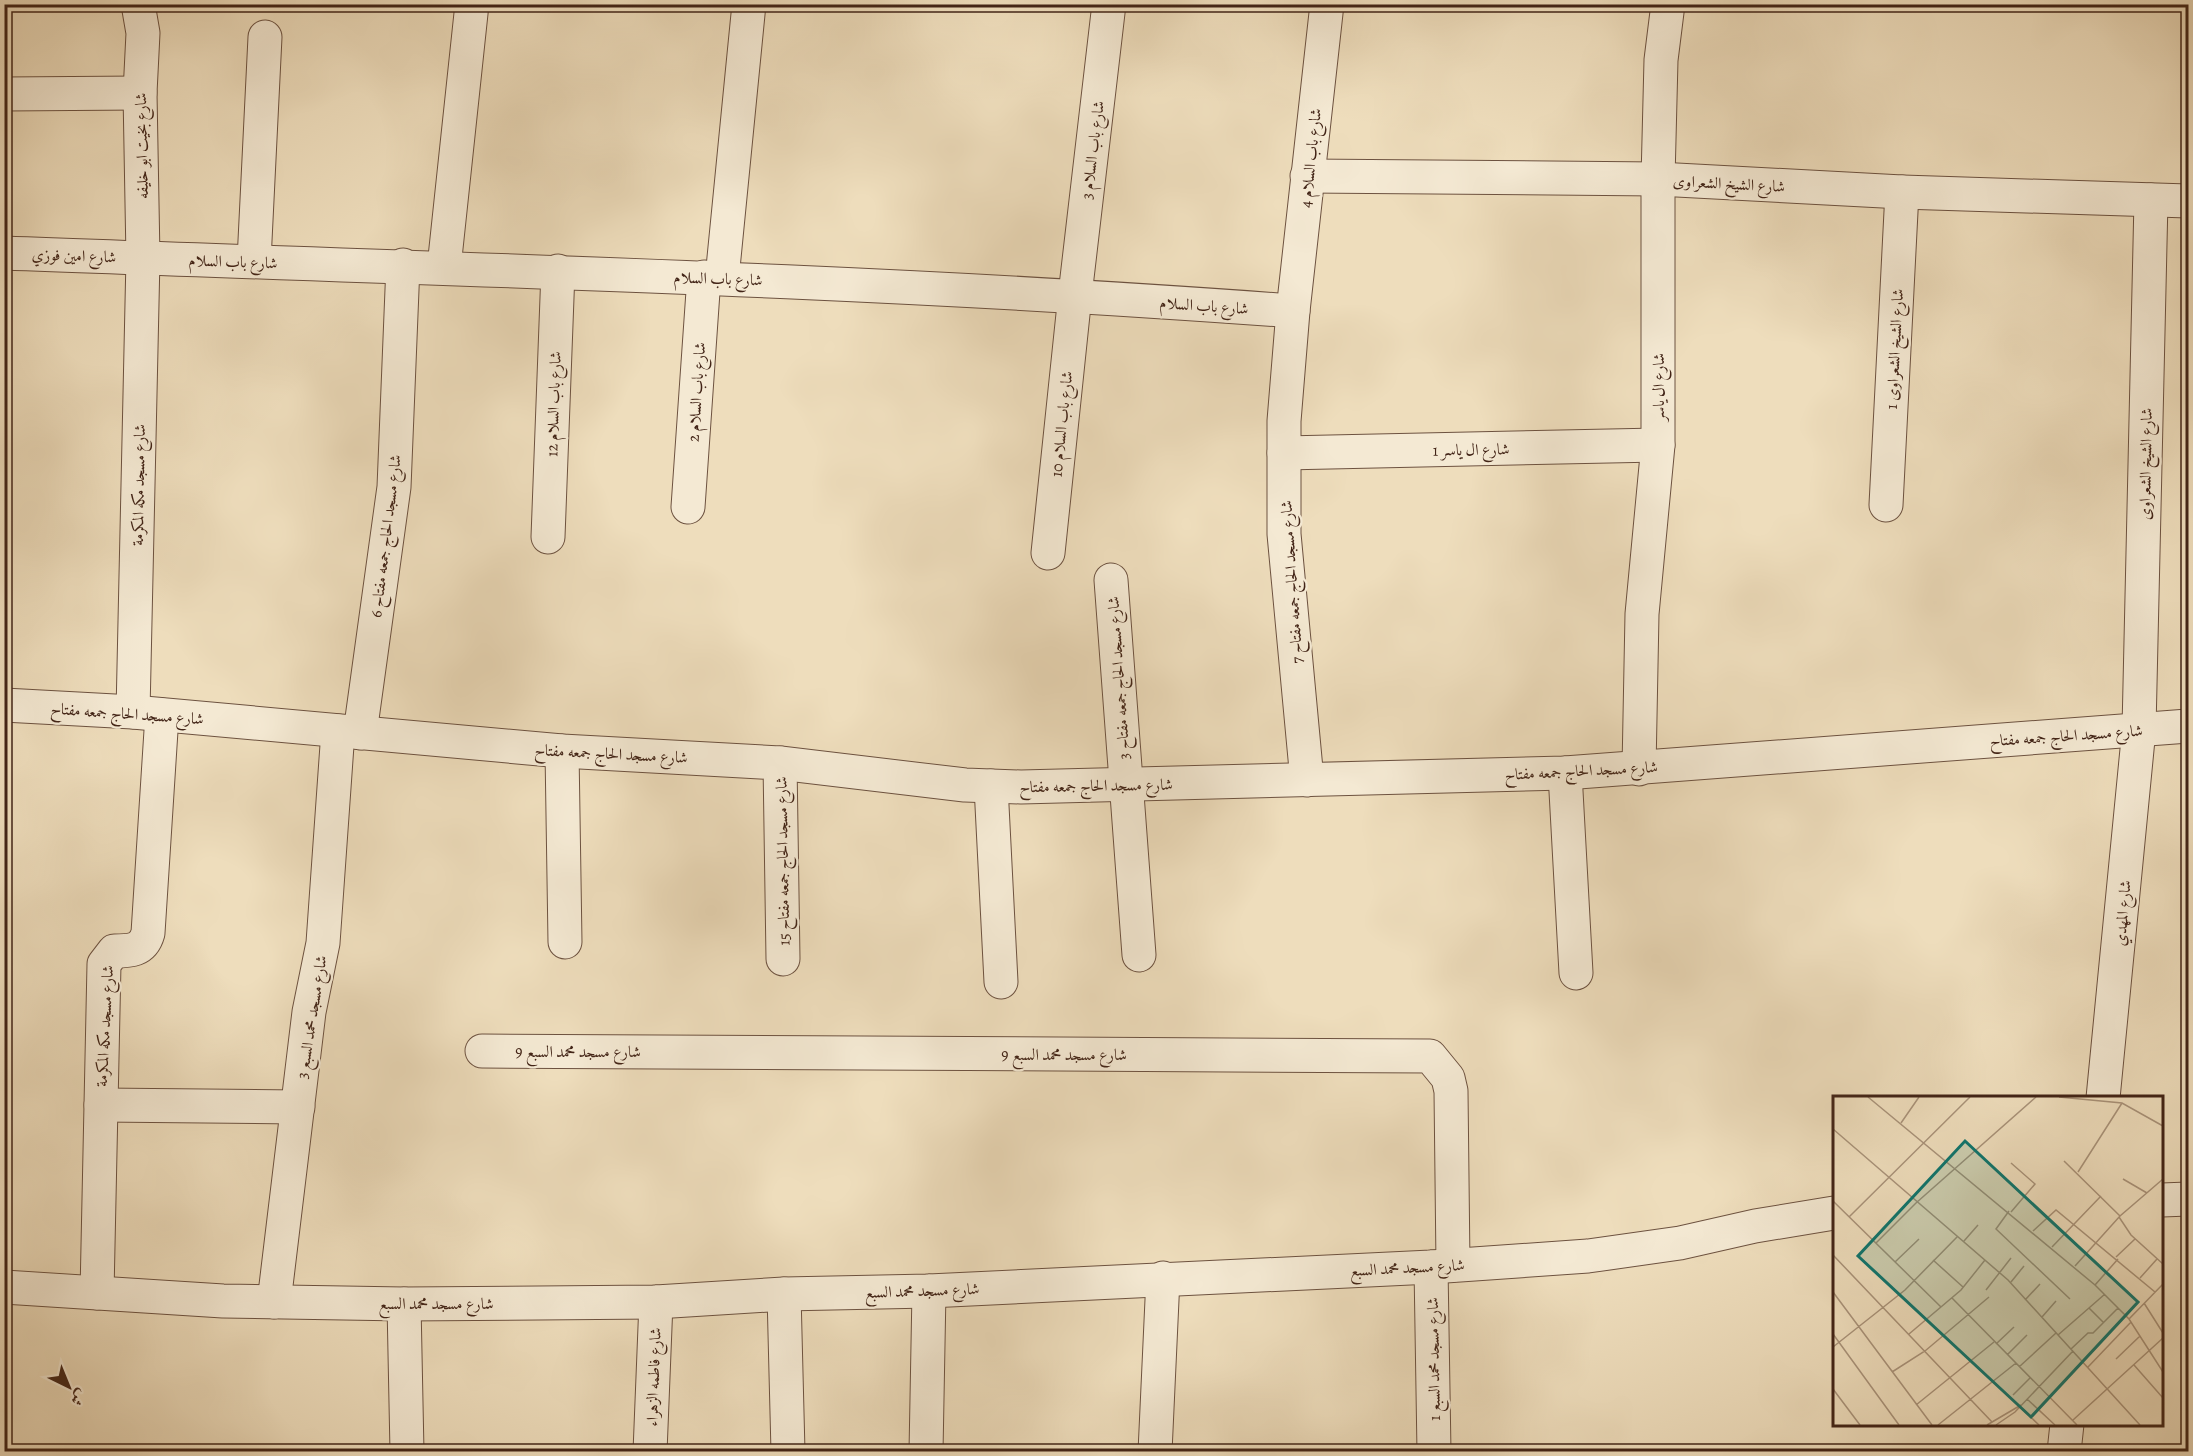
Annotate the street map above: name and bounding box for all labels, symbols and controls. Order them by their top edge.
street label: شارع بخيت ابو خليفه [130,93,156,199]
street label: شارع باب السلام 3 [1076,100,1113,201]
street label: شارع باب السلام 4 [1295,107,1330,209]
street label: شارع الشيخ الشعراوى [1672,170,1786,201]
street label: شارع امين فوزي [31,244,117,270]
street label: شارع باب السلام [188,249,278,278]
street label: شارع باب السلام [673,266,763,295]
street label: شارع الشيخ الشعراوى 1 [1881,288,1912,410]
street label: شارع باب السلام [1158,292,1249,323]
street label: شارع باب السلام 2 [683,341,714,443]
street label: شارع باب السلام 12 [541,351,570,457]
street label: شارع ال ياسر [1648,353,1672,423]
street label: شارع باب السلام 10 [1045,370,1081,479]
street label: شارع الشيخ الشعراوى [2134,408,2161,520]
street label: شارع مسجد مكه المكرمة [127,424,153,546]
street label: شارع ال ياسر 1 [1432,438,1510,464]
street label: شارع مسجد الحاج جمعه مفتاح 6 [365,453,410,619]
street label: شارع مسجد الحاج جمعه مفتاح 7 [1275,499,1312,664]
street label: شارع مسجد الحاج جمعه مفتاح 3 [1102,595,1139,760]
street label: شارع مسجد الحاج جمعه مفتاح [49,698,204,733]
street label: شارع مسجد الحاج جمعه مفتاح [1989,720,2144,755]
street label: شارع مسجد الحاج جمعه مفتاح [533,739,688,772]
street label: شارع مسجد الحاج جمعه مفتاح [1504,756,1659,789]
street label: شارع مسجد الحاج جمعه مفتاح [1019,774,1173,801]
street label: شارع مسجد الحاج جمعه مفتاح 15 [771,776,798,946]
street label: شارع المهدي [2109,879,2139,947]
street label: شارع مسجد محمد السبع 3 [291,954,337,1081]
street label: شارع مسجد مكه المكرمة [91,965,121,1088]
street label: شارع مسجد محمد السبع 9 [515,1041,641,1067]
street label: شارع مسجد محمد السبع 9 [1001,1044,1127,1070]
inset map [1833,1096,2163,1426]
street label: شارع مسجد محمد السبع [1349,1254,1465,1286]
street label: شارع مسجد محمد السبع [864,1278,980,1308]
street label: شارع مسجد محمد السبع [378,1293,494,1319]
street label: شارع مسجد محمد السبع 1 [1422,1297,1450,1421]
street label: شارع فاطمه الزهراء [641,1327,669,1427]
north arrow [39,1357,99,1417]
text: ش [65,1384,92,1411]

